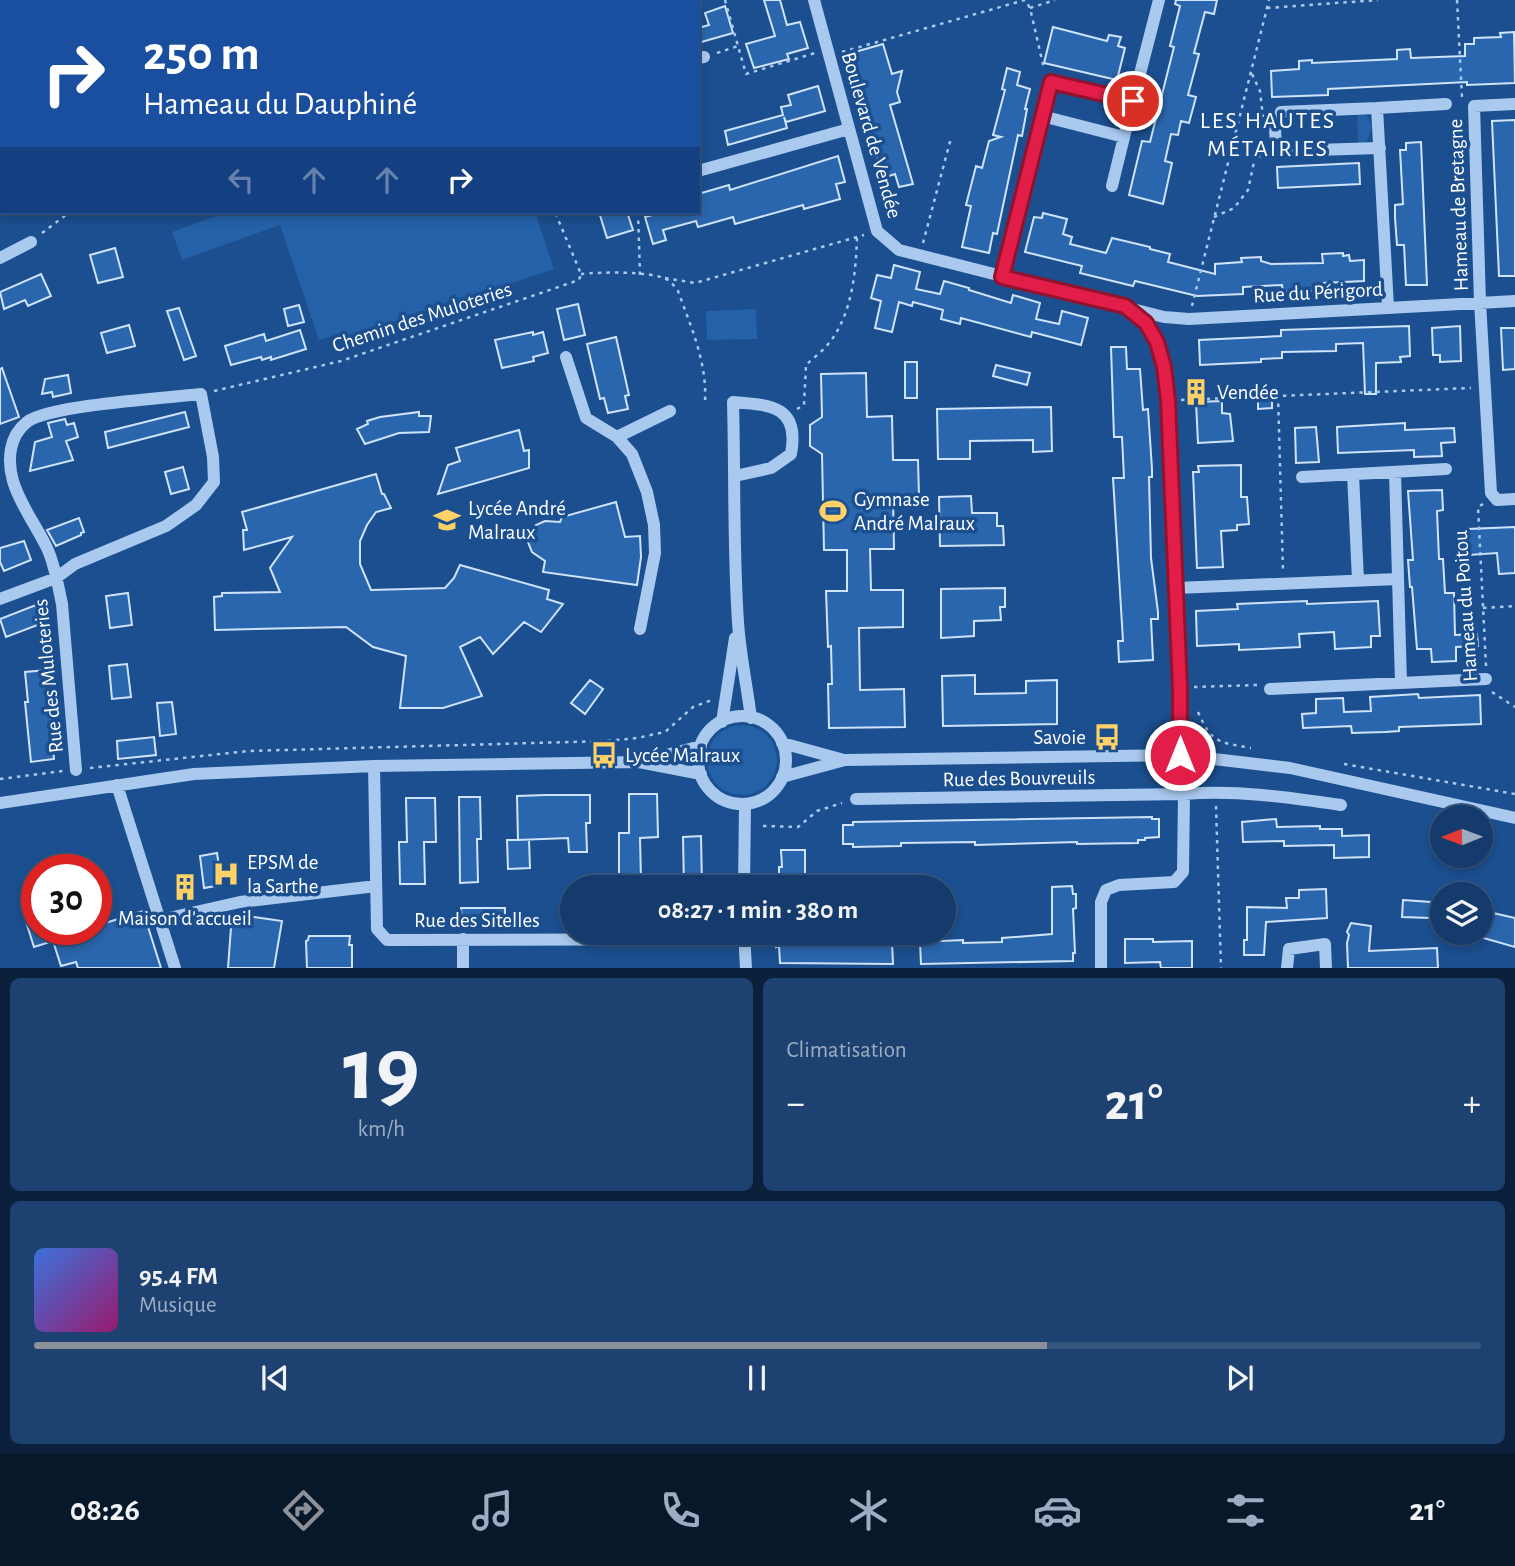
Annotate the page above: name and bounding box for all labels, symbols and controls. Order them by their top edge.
icon: right [28,28,119,119]
text: 250 m [143,30,260,79]
street label: Boulevard de Vendée [838,50,905,221]
pin [1103,71,1163,131]
icon: arrive [1114,82,1152,120]
text: Hameau du Dauphiné [143,88,417,120]
district label: LES HAUTES MÉTAIRIES [1200,109,1336,161]
street label: Hameau de Bretagne [1445,118,1472,292]
icon: left [222,161,260,199]
icon: ahead [295,161,333,199]
icon: ahead [368,161,406,199]
icon: right [441,161,479,199]
street label: Chemin des Muloteries [330,279,514,356]
street label: Rue du Périgord [1253,279,1383,306]
building icon: Vendée [1181,377,1211,407]
place label: Vendée [1217,382,1279,403]
place label: Gymnase André Malraux [854,489,975,534]
sports icon: Gymnase André Malraux [818,496,848,526]
place label: Lycée André Malraux [468,498,566,543]
school or university icon: Lycée André Malraux [432,505,462,535]
street label: Hameau du Poitou [1450,529,1481,682]
street label: Rue des Muloteries [30,598,67,754]
position arrow [1143,718,1217,792]
bus stop icon: Savoie [1092,722,1122,752]
place label: Savoie [1033,727,1086,748]
bus stop icon: Lycée Malraux [589,740,619,770]
place label: Lycée Malraux [625,745,740,766]
street label: Rue des Bouvreuils [942,767,1096,790]
north arrow [1430,805,1493,868]
map controls [1430,805,1493,945]
place label: EPSM de la Sarthe [247,852,319,897]
speed limit sign: 30 [21,854,112,945]
hospital icon: EPSM de la Sarthe [211,859,241,889]
building icon: Maison d'accueil [170,872,200,902]
button: layers [1430,882,1493,945]
text: 08:27 · 1 min · 380 m [658,897,858,923]
place label: Maison d'accueil [118,908,252,929]
street label: Rue des Sitelles [414,910,540,931]
text: 19 [343,1025,420,1116]
text: Climatisation [787,1039,907,1062]
text: 21° [1105,1077,1163,1129]
text: − [787,1085,805,1123]
text: + [1463,1085,1481,1123]
text: km/h [358,1118,405,1141]
text: 95.4 FM [139,1263,218,1289]
text: Musique [139,1294,217,1317]
icon: previous [256,1359,294,1397]
icon: pause [738,1359,776,1397]
icon: next [1221,1359,1259,1397]
icon: directions [279,1486,328,1535]
icon: music [468,1486,517,1535]
icon: phone [656,1486,705,1535]
icon: climate [844,1486,893,1535]
icon: car [1033,1486,1082,1535]
icon: filters [1221,1486,1270,1535]
text: 08:26 [70,1494,140,1526]
text: 21° [1409,1494,1445,1526]

